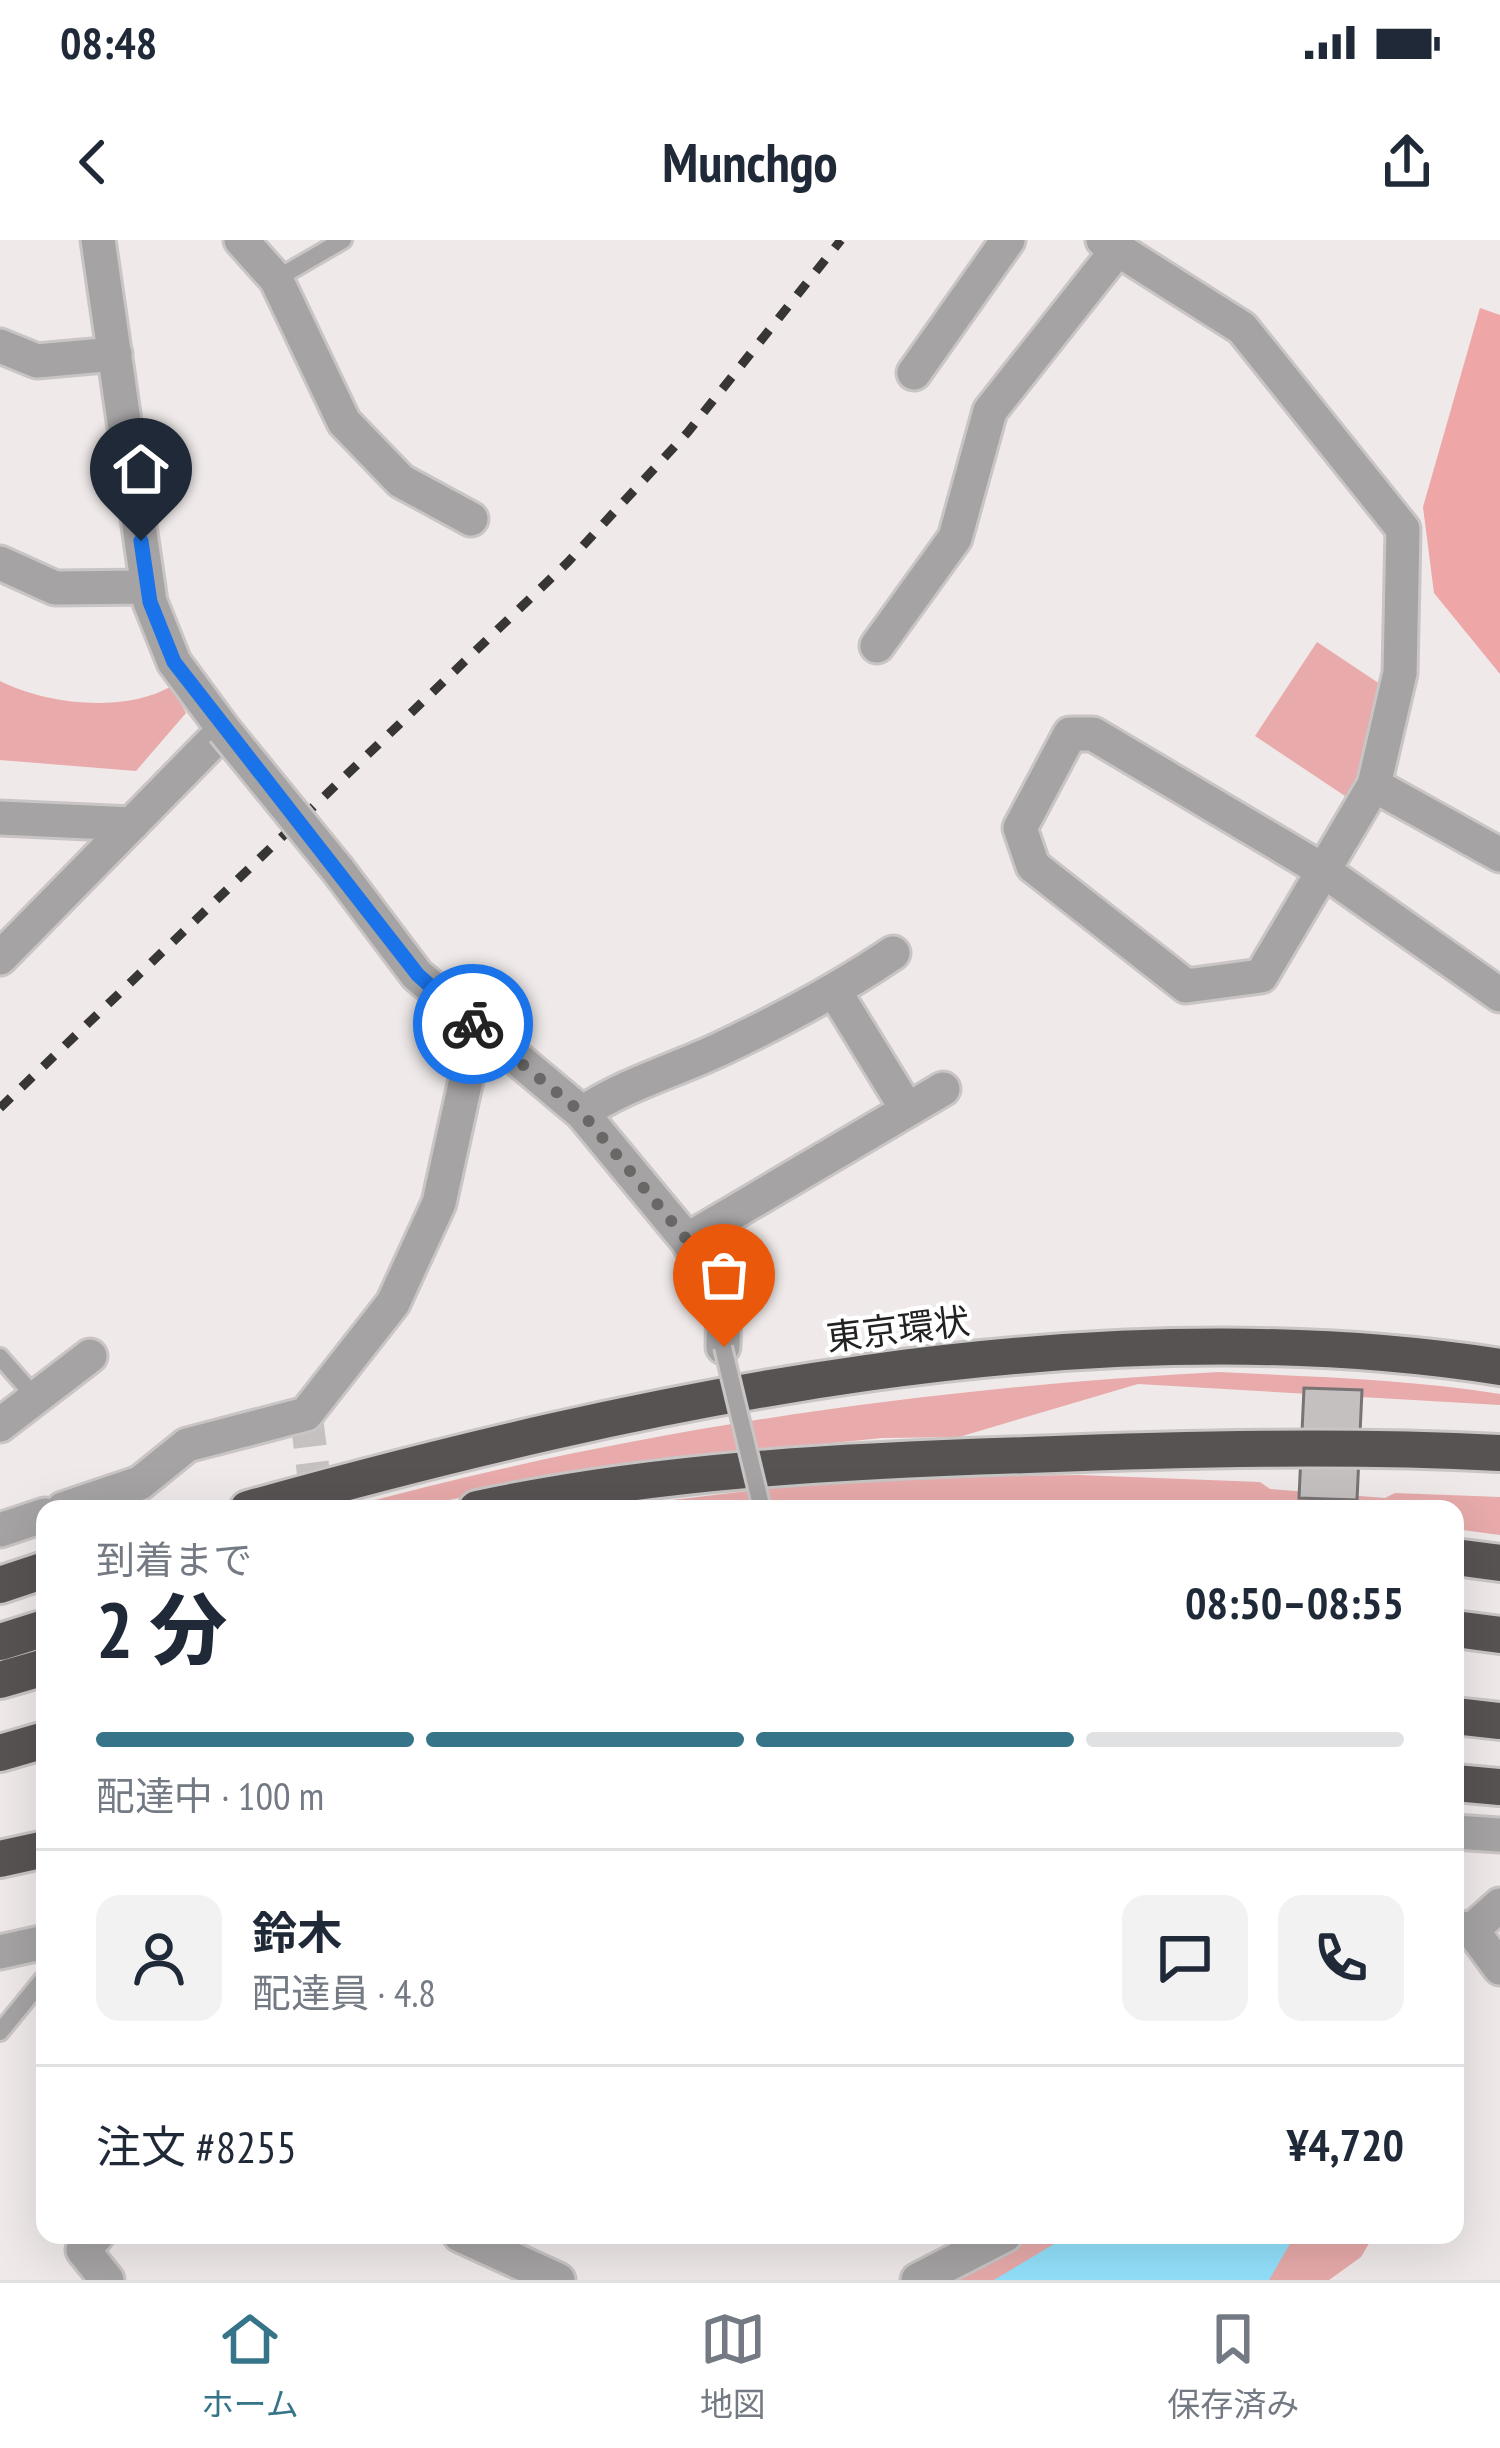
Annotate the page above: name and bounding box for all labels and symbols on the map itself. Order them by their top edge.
pin [90,418,192,541]
courier [413,964,533,1084]
pin [673,1224,775,1347]
street label: 東京環状 [824,1296,972,1361]

